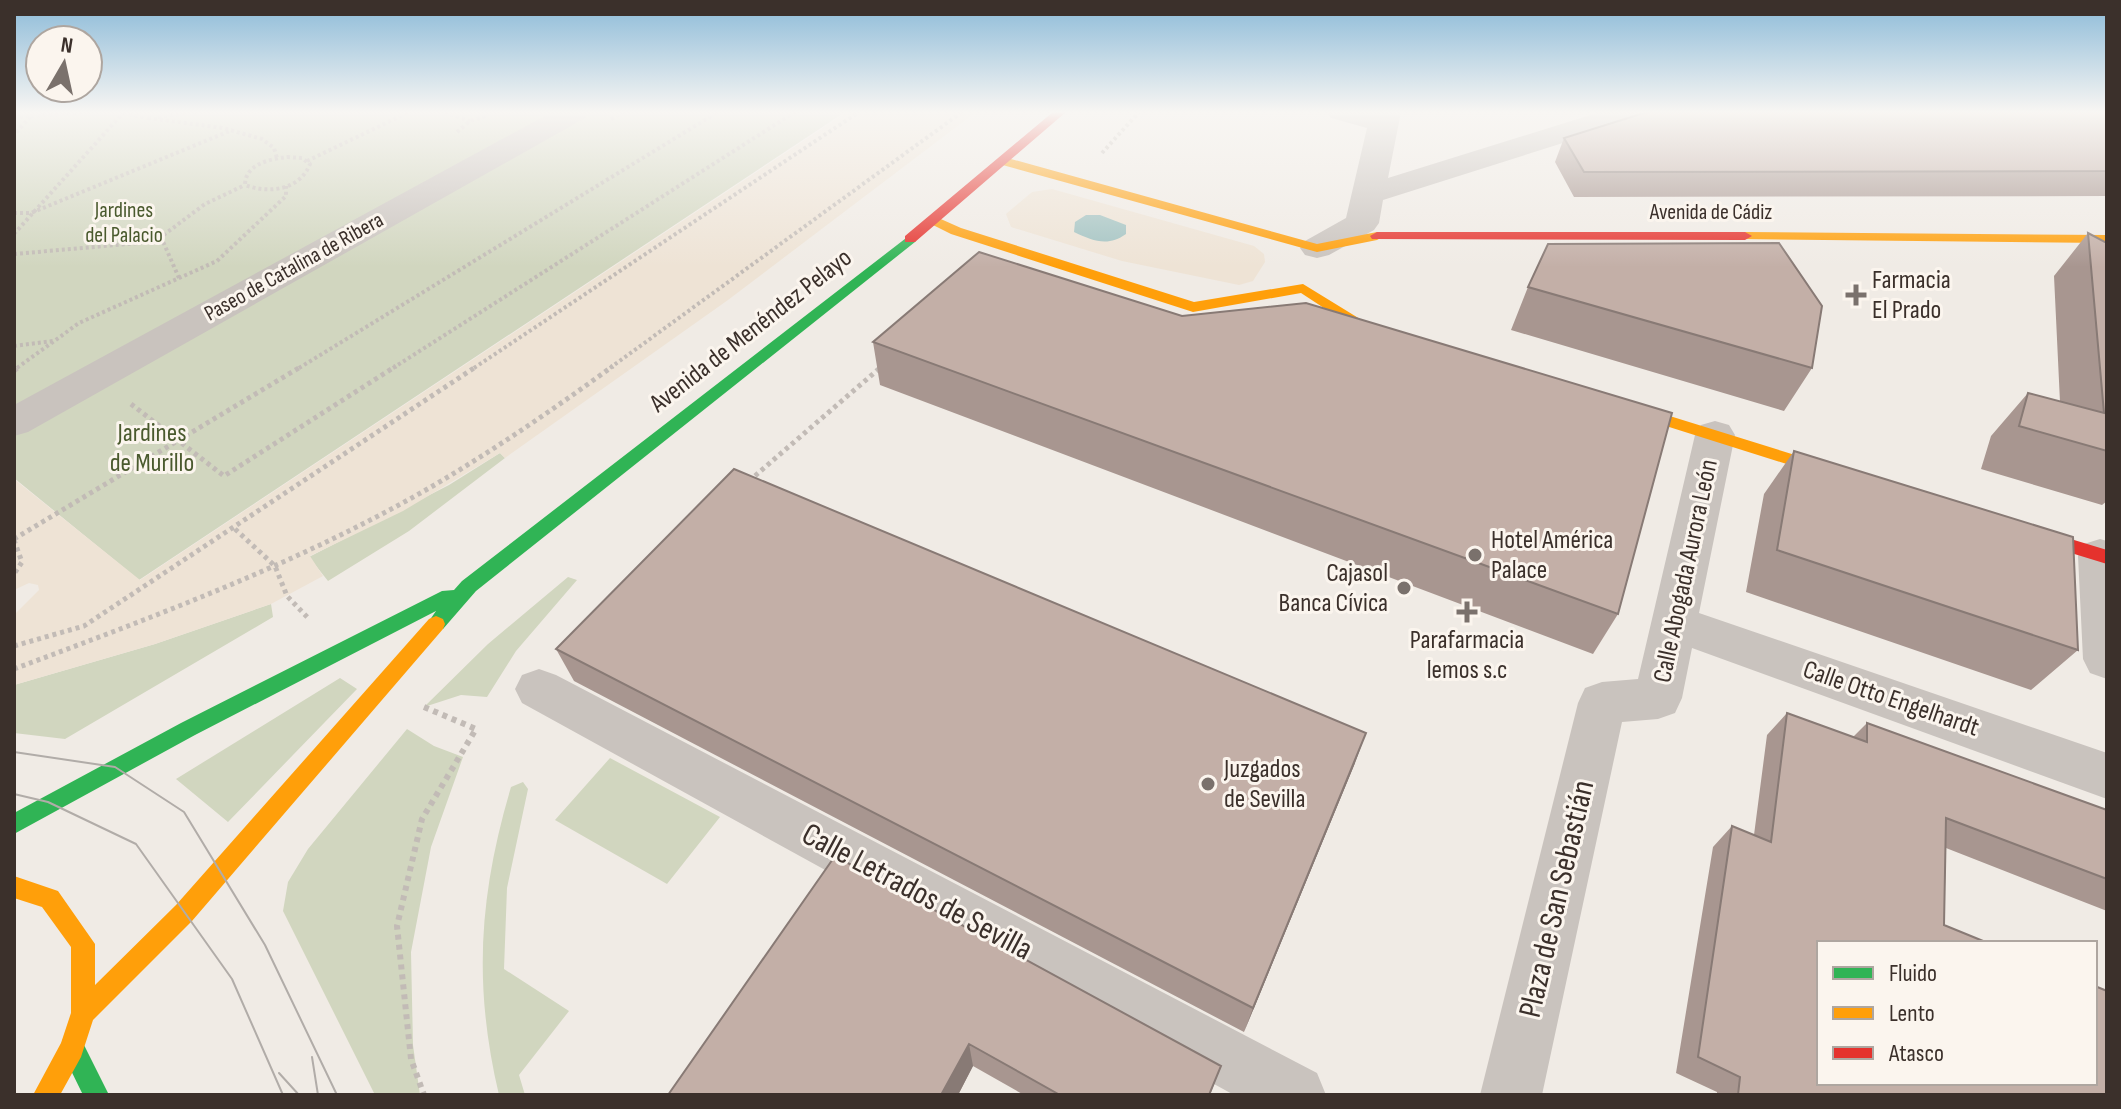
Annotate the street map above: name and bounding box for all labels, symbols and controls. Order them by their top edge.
north arrow [24,24,104,104]
text: N [59,31,75,60]
park label: Jardines del Palacio [85,197,163,249]
street label: Avenida de Cádiz [1649,199,1772,226]
street label: Paseo de Catalina de Ribera [200,207,388,327]
street label: Avenida de Menéndez Pelayo [643,243,858,420]
place label: Farmacia El Prado [1872,265,1951,326]
marker: Farmacia El Prado [1847,286,1865,304]
park label: Jardines de Murillo [110,418,194,479]
street label: Calle Abogada Aurora León [1647,457,1725,685]
place label: Hotel América Palace [1491,525,1613,586]
marker: Hotel América Palace [1466,546,1484,564]
place label: Cajasol Banca Cívica [1279,558,1388,619]
marker: Cajasol Banca Cívica [1395,579,1413,597]
marker: Parafarmacia lemos s.c [1458,603,1476,621]
place label: Parafarmacia lemos s.c [1410,625,1524,686]
street label: Calle Otto Engelhardt [1799,654,1983,744]
place label: Juzgados de Sevilla [1223,754,1305,815]
marker: Juzgados de Sevilla [1199,775,1217,793]
street label: Plaza de San Sebastián [1511,777,1603,1021]
street label: Calle Letrados de Sevilla [795,815,1039,969]
legend [1817,941,2097,1085]
text: Fluido [1889,959,1937,988]
text: Lento [1889,999,1935,1028]
text: Atasco [1888,1039,1944,1068]

